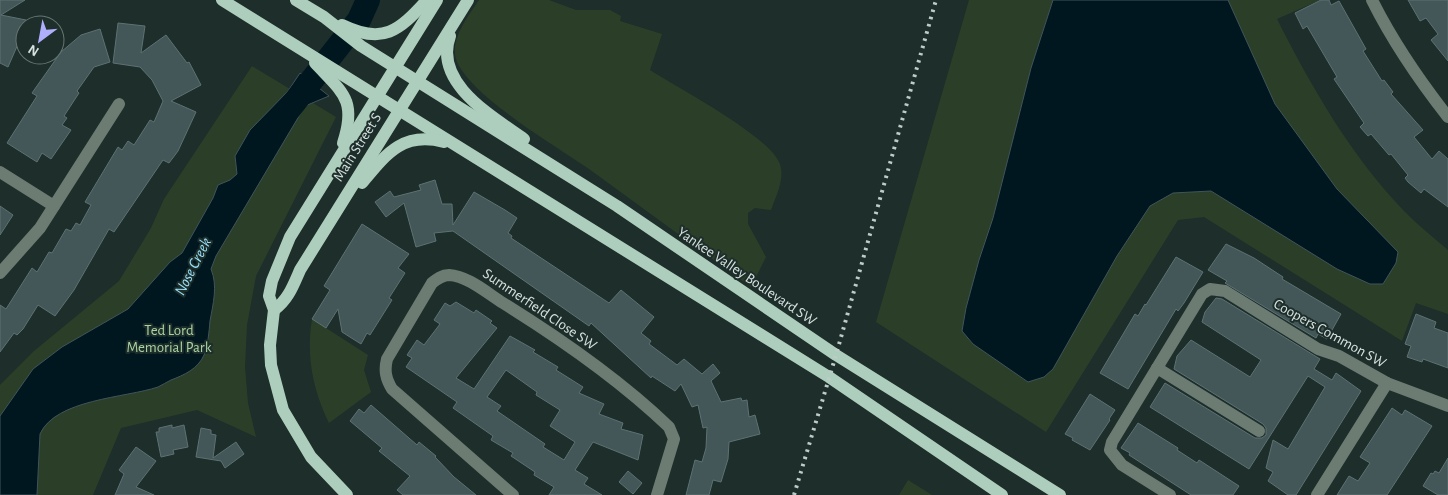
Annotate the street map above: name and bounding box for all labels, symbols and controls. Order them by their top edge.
north arrow [15,15,65,65]
text: N [26,42,41,59]
street label: Main Street S [331,111,384,184]
street label: Yankee Valley Boulevard SW [674,224,819,329]
water label: Nose Creek [172,235,214,298]
street label: Summerfield Close SW [480,266,600,353]
street label: Coopers Common SW [1271,296,1389,371]
park label: Ted Lord Memorial Park [126,323,212,355]

